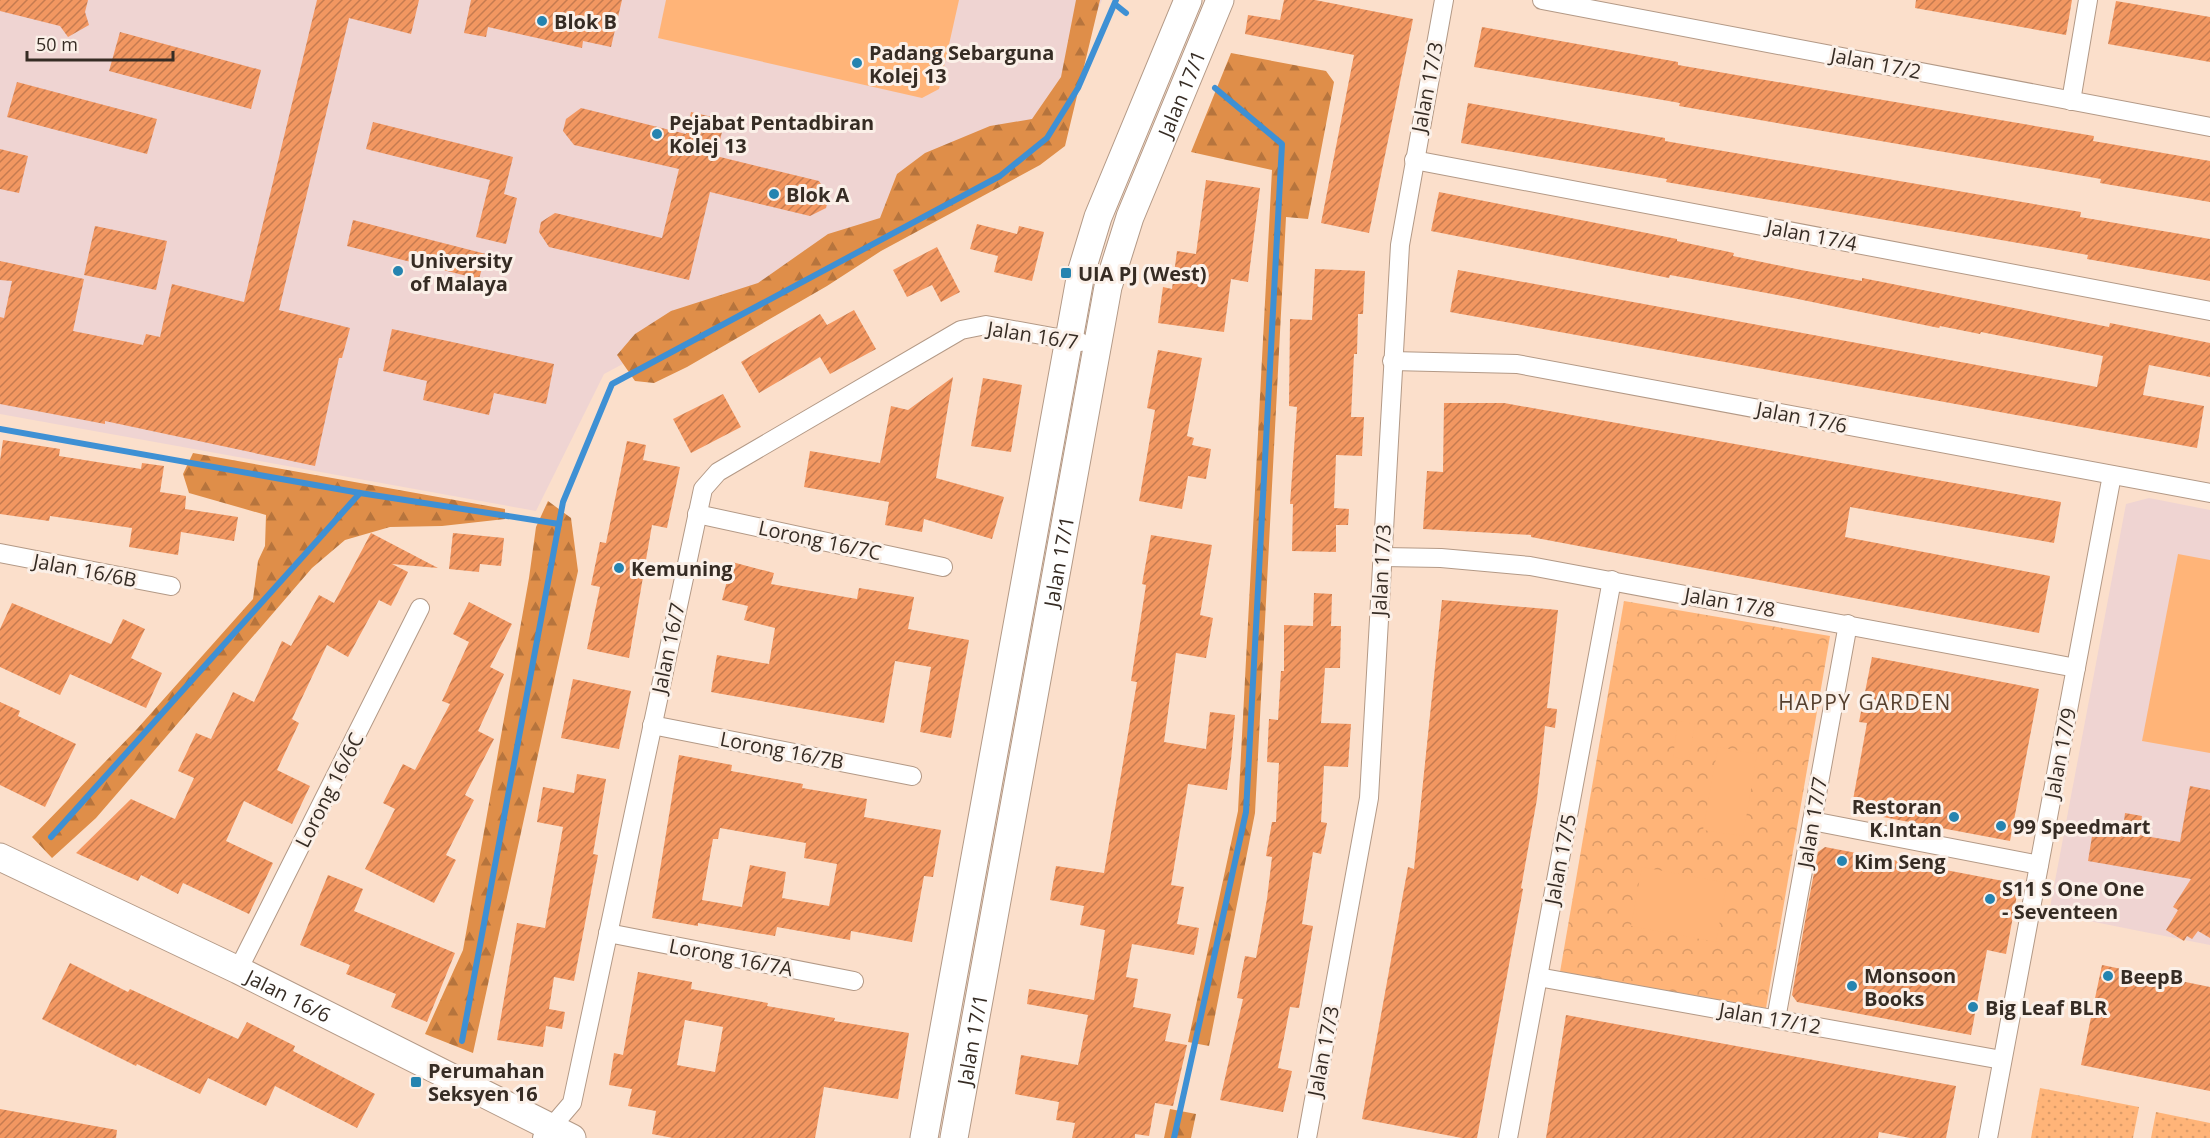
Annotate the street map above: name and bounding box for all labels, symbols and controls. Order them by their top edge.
place label: Blok B [554,8,617,35]
marker: Blok B [535,14,549,28]
scale bar [27,24,172,62]
text: 50 m [36,32,78,56]
place label: Padang Sebarguna Kolej 13 [869,39,1054,89]
street label: Jalan 17/3 [1405,39,1449,137]
street label: Jalan 17/2 [1826,41,1924,85]
street label: Jalan 17/1 [1150,46,1211,143]
marker: Padang Sebarguna Kolej 13 [850,56,864,70]
place label: Pejabat Pentadbiran Kolej 13 [669,109,874,159]
marker: Pejabat Pentadbiran Kolej 13 [650,127,664,141]
place label: Blok A [786,181,850,208]
marker: Blok A [767,187,781,201]
street label: Jalan 17/4 [1762,213,1860,257]
place label: University of Malaya [410,247,513,297]
place label: UIA PJ (West) [1078,260,1206,287]
marker: University of Malaya [391,264,405,278]
marker: UIA PJ (West) [1059,266,1073,280]
street label: Jalan 16/7 [984,314,1080,356]
street label: Jalan 17/6 [1752,395,1850,439]
street label: Lorong 16/7C [756,514,884,566]
street label: Jalan 17/1 [1037,514,1080,611]
street label: Jalan 17/3 [1365,523,1397,619]
street label: Jalan 16/6B [29,546,139,593]
place label: Kemuning [631,555,733,582]
marker: Kemuning [612,561,626,575]
street label: Jalan 17/8 [1681,580,1778,623]
street label: Jalan 16/7 [645,600,691,698]
district label: HAPPY GARDEN [1778,688,1952,716]
street label: Jalan 17/9 [2038,705,2082,803]
street label: Lorong 16/7B [718,725,846,775]
street label: Lorong 16/6C [289,728,369,852]
street label: Jalan 17/7 [1790,774,1833,871]
place label: Restoran K.Intan [1852,793,1942,843]
marker: Restoran K.Intan [1947,810,1961,824]
street label: Jalan 17/5 [1538,811,1582,909]
place label: 99 Speedmart [2013,813,2151,840]
marker: 99 Speedmart [1994,819,2008,833]
place label: Kim Seng [1854,848,1946,875]
marker: Kim Seng [1835,854,1849,868]
place label: S11 S One One - Seventeen [2002,875,2144,925]
marker: S11 S One One - Seventeen [1983,892,1997,906]
street label: Lorong 16/7A [667,932,795,982]
street label: Jalan 16/6 [240,962,336,1028]
place label: Monsoon Books [1864,962,1956,1012]
place label: BeepB [2120,963,2183,990]
marker: BeepB [2101,969,2115,983]
marker: Monsoon Books [1845,979,1859,993]
street label: Jalan 17/1 [950,992,993,1089]
place label: Big Leaf BLR [1985,994,2108,1021]
street label: Jalan 17/12 [1715,995,1823,1040]
marker: Big Leaf BLR [1966,1000,1980,1014]
street label: Jalan 17/3 [1301,1003,1345,1101]
place label: Perumahan Seksyen 16 [428,1057,545,1107]
marker: Perumahan Seksyen 16 [409,1075,423,1089]

